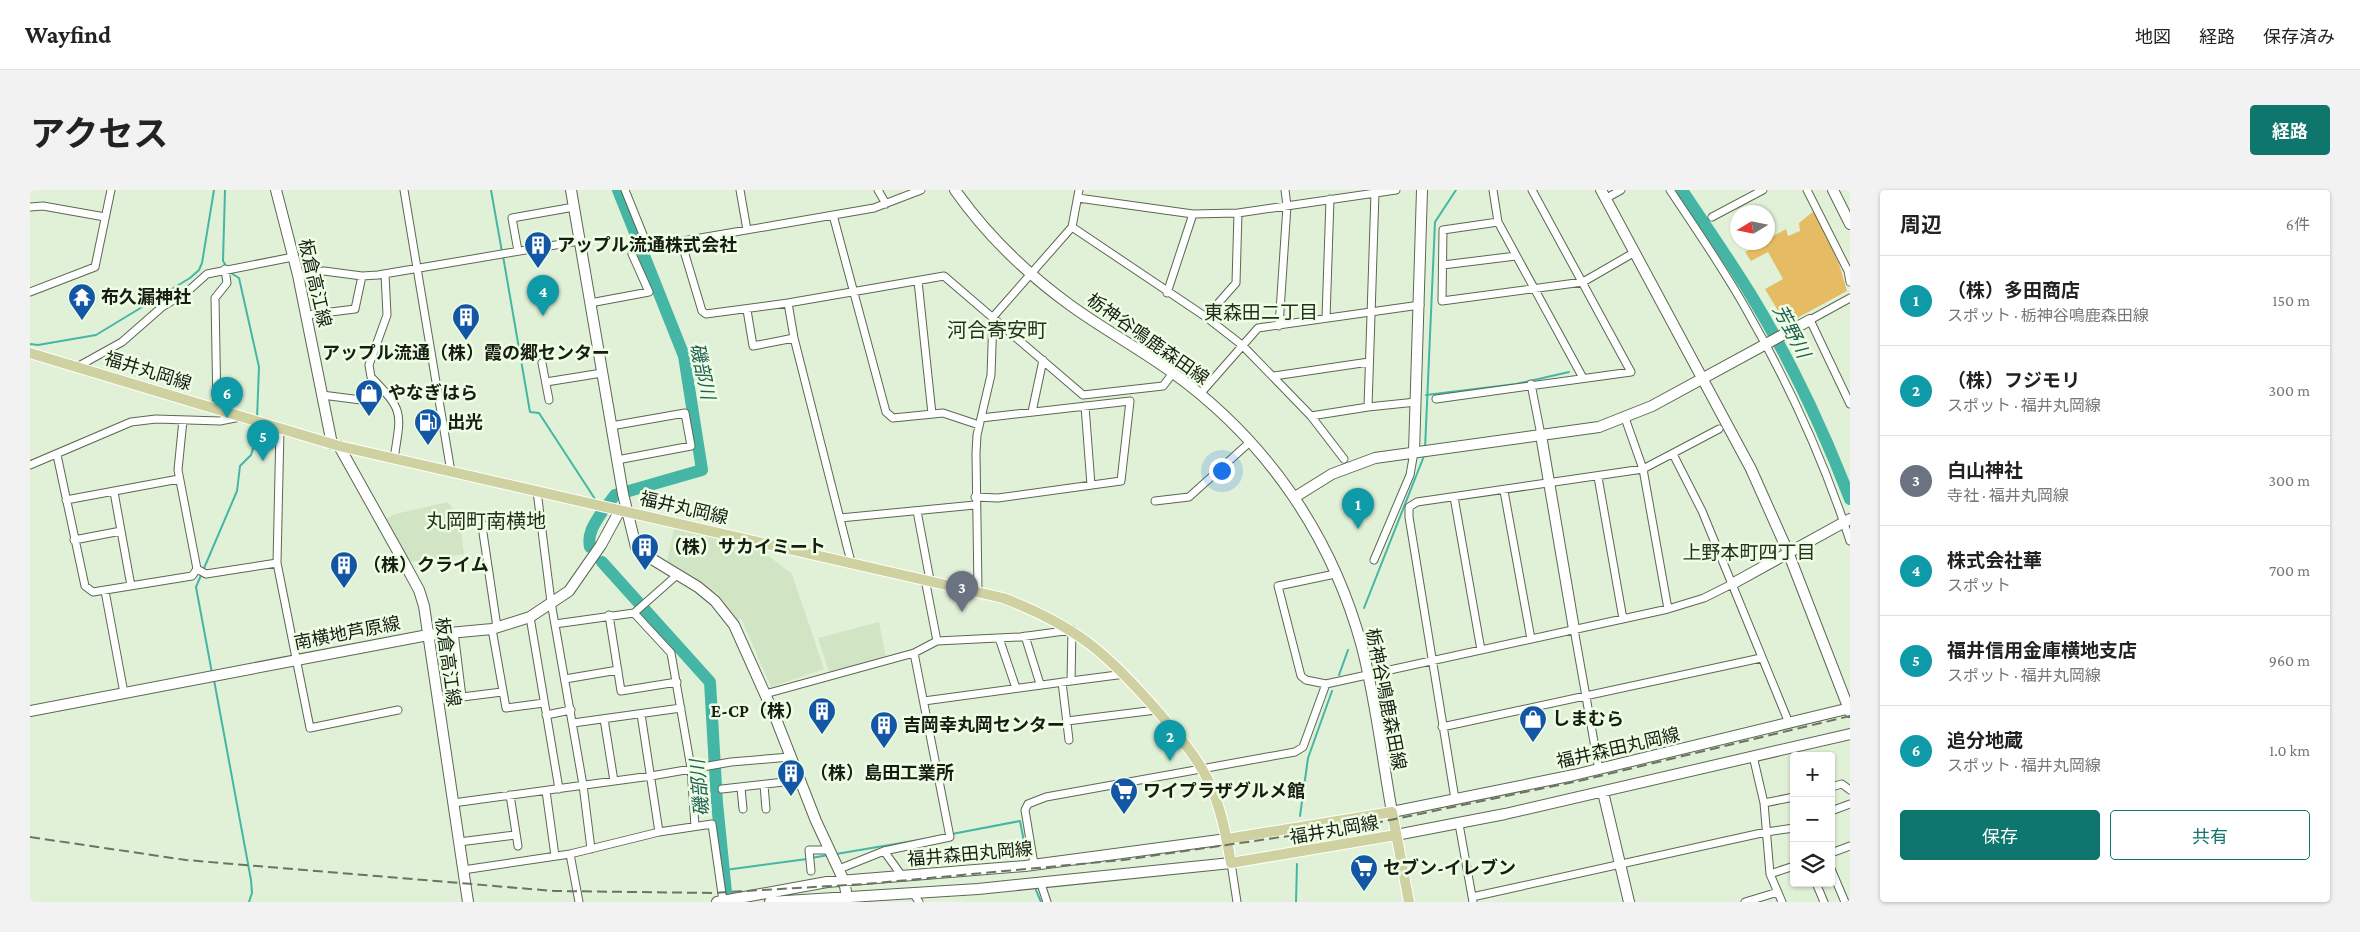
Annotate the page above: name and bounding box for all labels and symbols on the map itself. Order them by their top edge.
north arrow [1730,205,1775,250]
building icon: アップル流通株式会社 [523,230,553,269]
place label: アップル流通株式会社 [557,235,737,255]
street label: 板倉高江線 [295,237,335,329]
pin: 4 [527,275,559,316]
temple icon: 布久漏神社 [67,282,97,321]
place label: 布久漏神社 [101,287,191,307]
street label: 栃神谷鳴鹿森田線 [1083,290,1213,388]
water label: 芳野川 [1769,301,1815,363]
building icon: アップル流通（株）霞の郷センター [451,302,481,341]
district label: 東森田二丁目 [1204,302,1318,323]
district label: 河合寄安町 [947,319,1047,341]
water label: 磯部川 [686,341,719,403]
place label: アップル流通（株）霞の郷センター [322,343,610,363]
street label: 福井丸岡線 [102,348,194,394]
pin: 6 [211,377,243,418]
shop icon: やなぎはら [354,378,384,417]
place label: やなぎはら [388,383,478,403]
fuel station icon: 出光 [413,407,443,446]
place label: 出光 [447,412,483,432]
pin: 5 [247,420,279,461]
your location [1209,458,1235,484]
street label: 福井丸岡線 [638,488,730,528]
pin: 1 [1342,488,1374,529]
district label: 丸岡町南横地 [426,510,546,532]
building icon: （株）サカイミート [630,532,660,571]
place label: （株）サカイミート [664,537,826,557]
district label: 上野本町四丁目 [1682,542,1816,563]
building icon: （株）クライム [329,550,359,589]
place label: （株）クライム [363,555,489,575]
pin: 3 [946,571,978,612]
street label: 南横地芦原線 [292,613,402,653]
street label: 板倉高江線 [432,616,464,708]
street label: 栃神谷鳴鹿森田線 [1362,626,1410,772]
building icon: E-CP（株） [807,696,837,735]
place label: E-CP（株） [711,701,803,721]
shop icon: しまむら [1518,704,1548,743]
place label: しまむら [1552,709,1624,729]
building icon: 吉岡幸丸岡センター [869,710,899,749]
place label: 吉岡幸丸岡センター [903,715,1065,735]
pin: 2 [1154,720,1186,761]
street label: 福井森田丸岡線 [1554,724,1682,772]
water label: 磯部川 [686,757,712,817]
building icon: （株）島田工業所 [776,758,806,797]
place label: （株）島田工業所 [810,763,954,783]
supermarket icon: ワイプラザグルメ館 [1109,776,1139,815]
place label: ワイプラザグルメ館 [1143,781,1305,801]
street label: 福井丸岡線 [1288,812,1380,848]
street label: 福井森田丸岡線 [906,839,1034,869]
supermarket icon: セブン-イレブン [1349,853,1379,892]
place label: セブン-イレブン [1383,858,1516,878]

